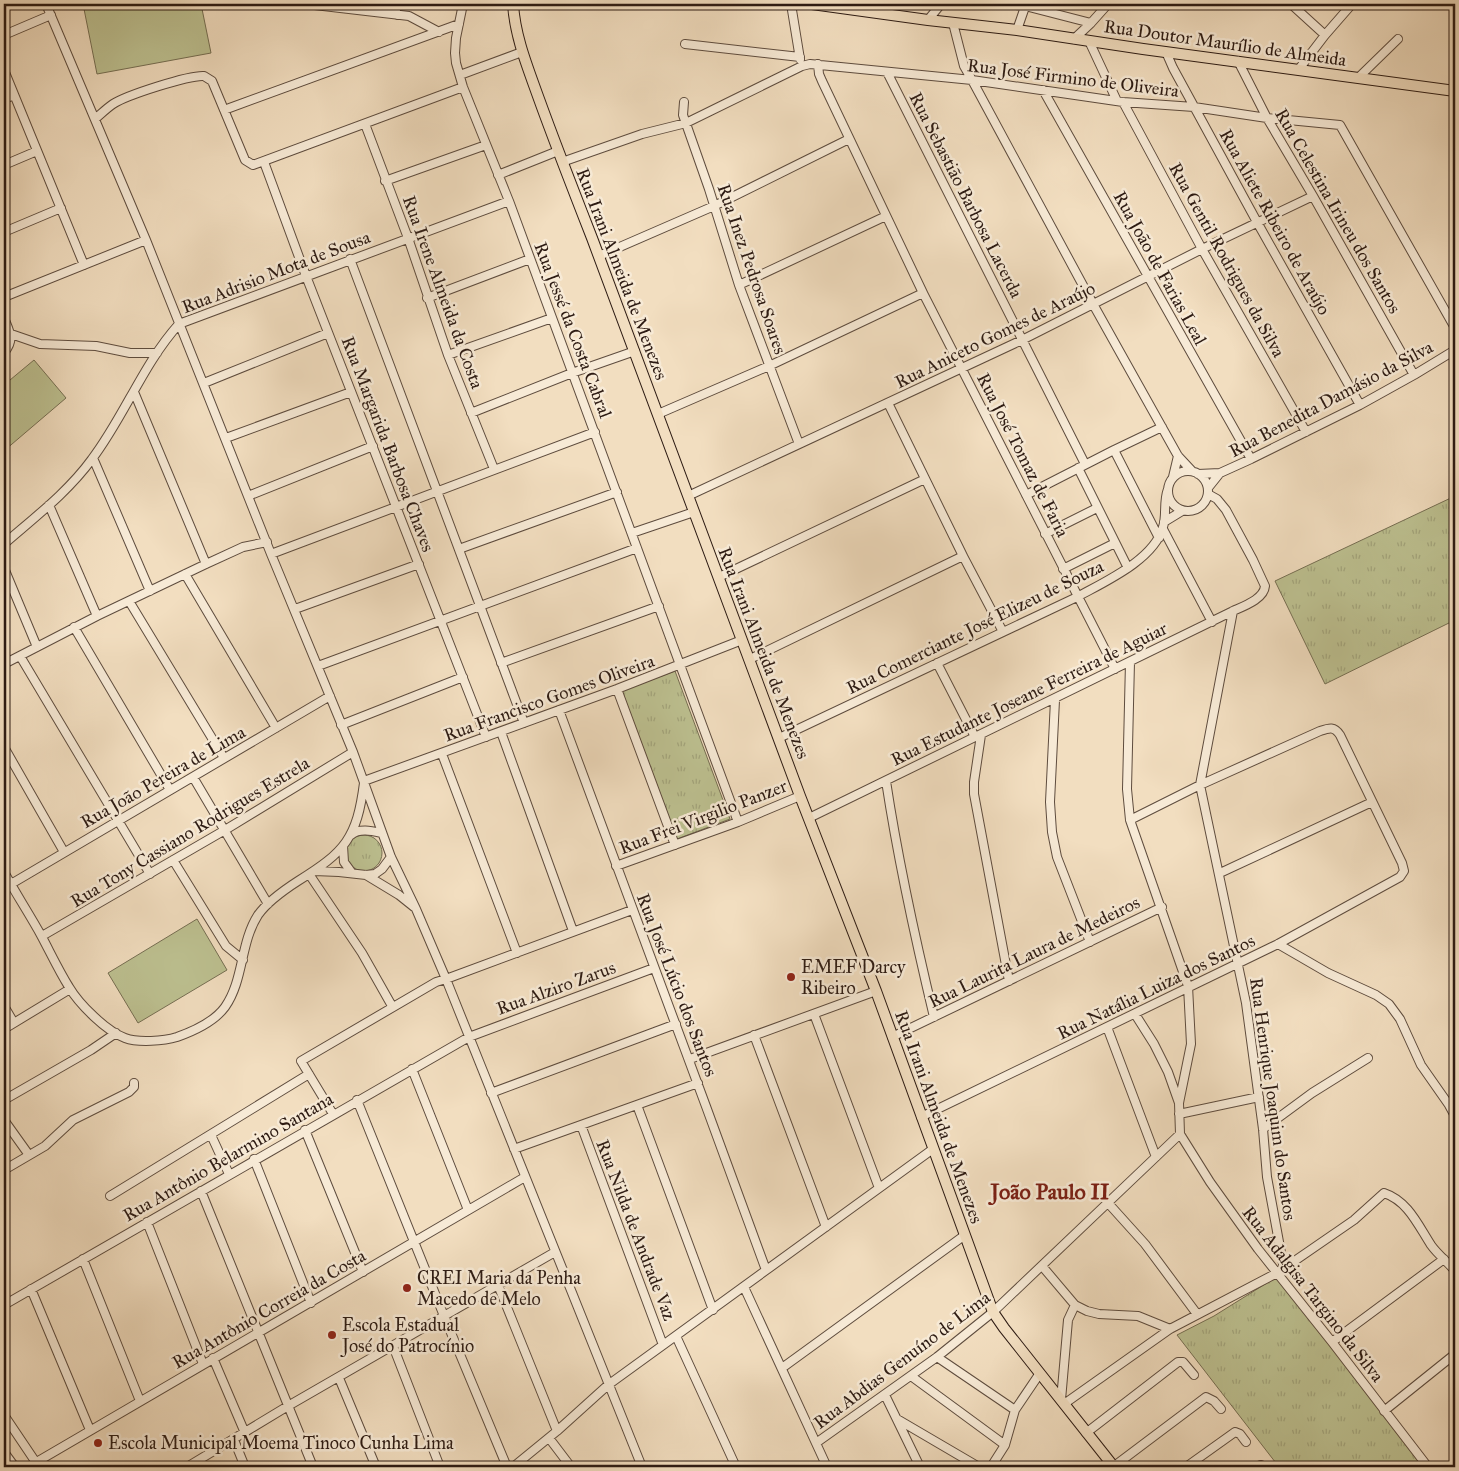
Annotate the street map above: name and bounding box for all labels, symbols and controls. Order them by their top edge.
street label: Rua Doutor Maurílio de Almeida [1102,15,1348,71]
street label: Rua José Firmino de Oliveira [966,54,1180,103]
street label: Rua Sebastião Barbosa Lacerda [904,88,1028,302]
street label: Rua Celestina Irineu dos Santos [1270,104,1406,318]
street label: Rua Aliete Ribeiro de Araújo [1215,125,1335,319]
street label: Rua Gentil Rodrigues da Silva [1163,159,1290,362]
street label: Rua Irani Almeida de Menezes [571,165,673,383]
street label: Rua Inez Pedrosa Soares [712,181,792,357]
street label: Rua João de Farias Leal [1108,187,1212,349]
street label: Rua Irene Almeida da Costa [398,192,488,392]
street label: Rua Adrisio Mota de Sousa [179,226,374,318]
street label: Rua Jessé da Costa Cabral [528,239,617,422]
street label: Rua Aniceto Gomes de Araújo [891,277,1099,393]
street label: Rua Margarida Barbosa Chaves [336,333,439,555]
street label: Rua Benedita Damásio da Silva [1225,336,1437,462]
street label: Rua José Tomaz de Faria [971,369,1074,542]
street label: Rua Irani Almeida de Menezes [713,544,815,762]
street label: Rua Comerciante José Elizeu de Souza [843,555,1108,700]
street label: Rua Estudante Joseane Ferreira de Aguiar [887,617,1171,772]
street label: Rua Francisco Gomes Oliveira [441,649,658,746]
street label: Rua João Pereira de Lima [77,721,250,834]
street label: Rua Tony Cassiano Rodrigues Estrela [67,752,314,913]
street label: Rua Frei Virgilio Panzer [616,775,791,860]
street label: Rua José Lúcio dos Santos [631,890,722,1080]
street label: Rua Laurita Laura de Medeiros [925,891,1143,1013]
street label: Rua Natália Luiza dos Santos [1053,929,1259,1045]
street label: Rua Alziro Zarus [493,956,619,1020]
place label: EMEF Darcy Ribeiro [801,956,906,999]
marker: EMEF Darcy Ribeiro [785,971,797,983]
street label: Rua Henrique Joaquim do Santos [1244,976,1301,1222]
street label: Rua Irani Almeida de Menezes [890,1007,988,1227]
street label: Rua Antônio Belarmino Santana [119,1088,337,1226]
street label: Rua Nilda de Andrade Vaz [591,1136,681,1324]
district label: João Paulo II [988,1178,1110,1206]
street label: Rua Adalgisa Targino da Silva [1237,1202,1389,1387]
street label: Rua Antônio Correia da Costa [168,1244,370,1373]
place label: CREI Maria da Penha Macedo de Melo [417,1267,581,1310]
marker: CREI Maria da Penha Macedo de Melo [401,1282,413,1294]
street label: Rua Abdias Genuíno de Lima [809,1286,995,1434]
place label: Escola Estadual José do Patrocínio [340,1314,474,1358]
marker: Escola Estadual José do Patrocínio [326,1329,338,1341]
place label: Escola Municipal Moema Tinoco Cunha Lima [108,1432,454,1454]
marker: Escola Municipal Moema Tinoco Cunha Lima [92,1437,104,1449]

